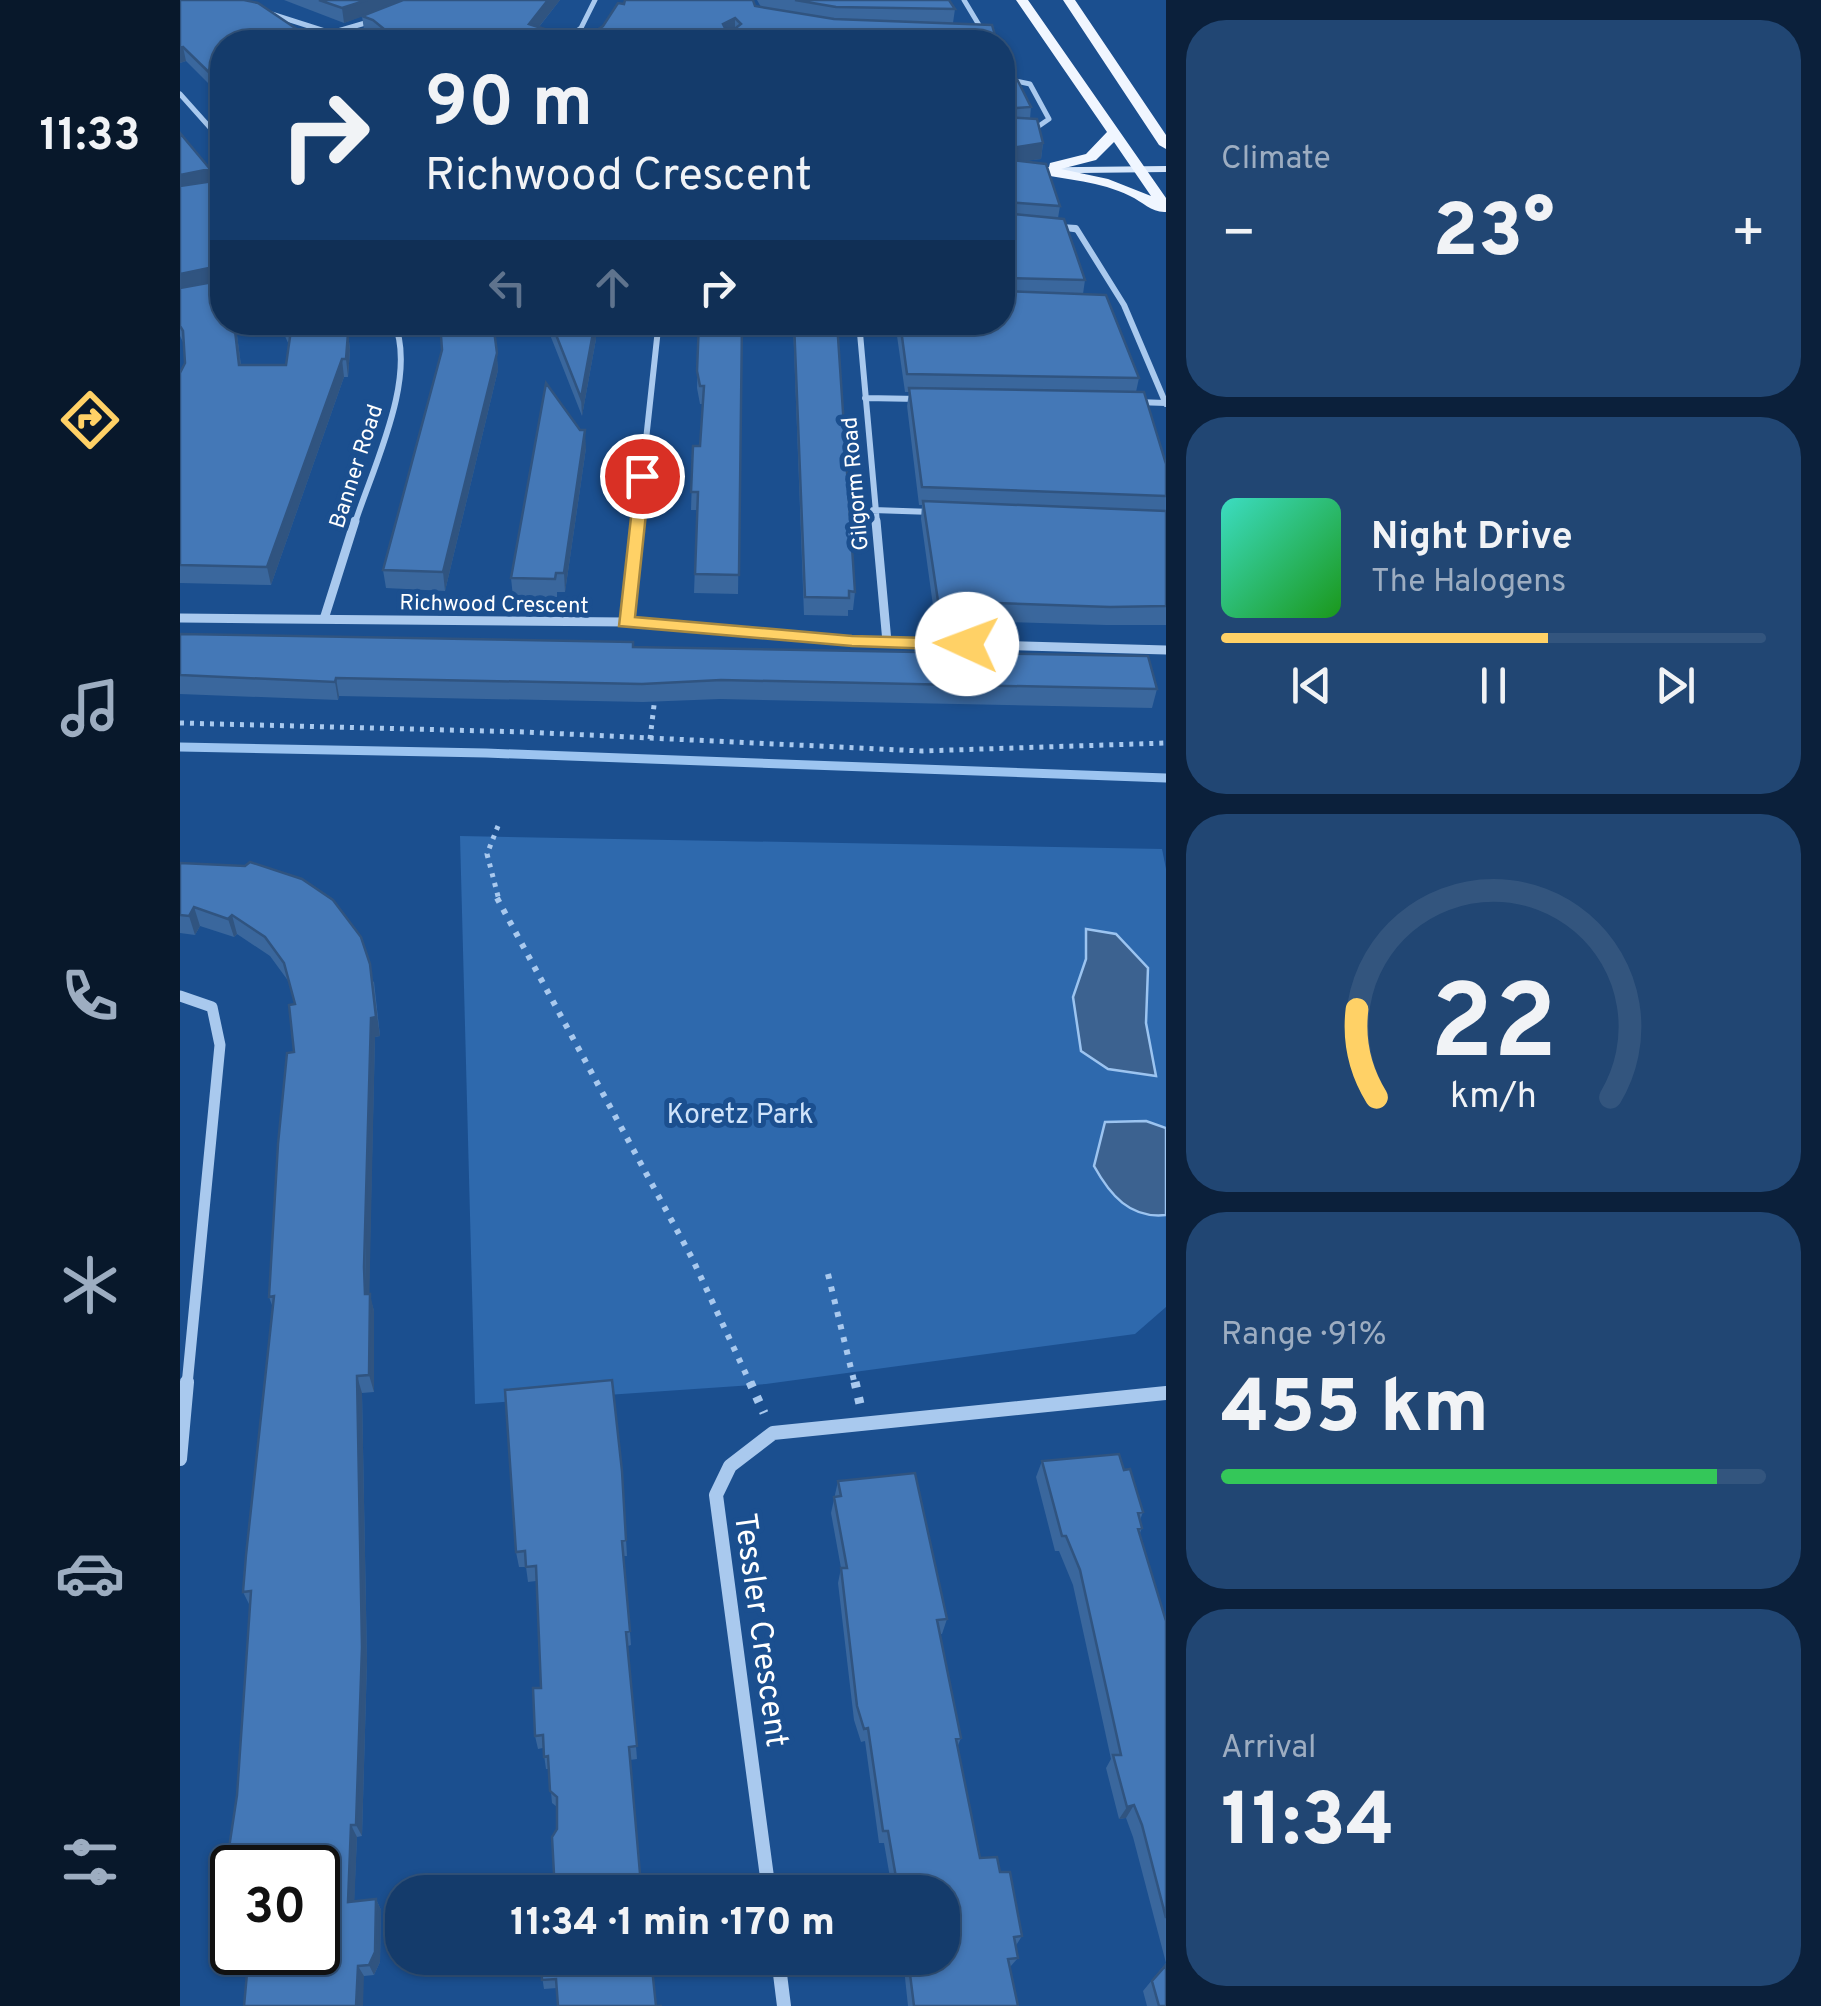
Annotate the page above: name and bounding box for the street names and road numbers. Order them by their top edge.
street label: Banner Road [325,401,390,532]
street label: Gilgorm Road [837,416,876,552]
street label: Richwood Crescent [399,590,589,621]
street label: Tessler Crescent [723,1511,795,1750]

